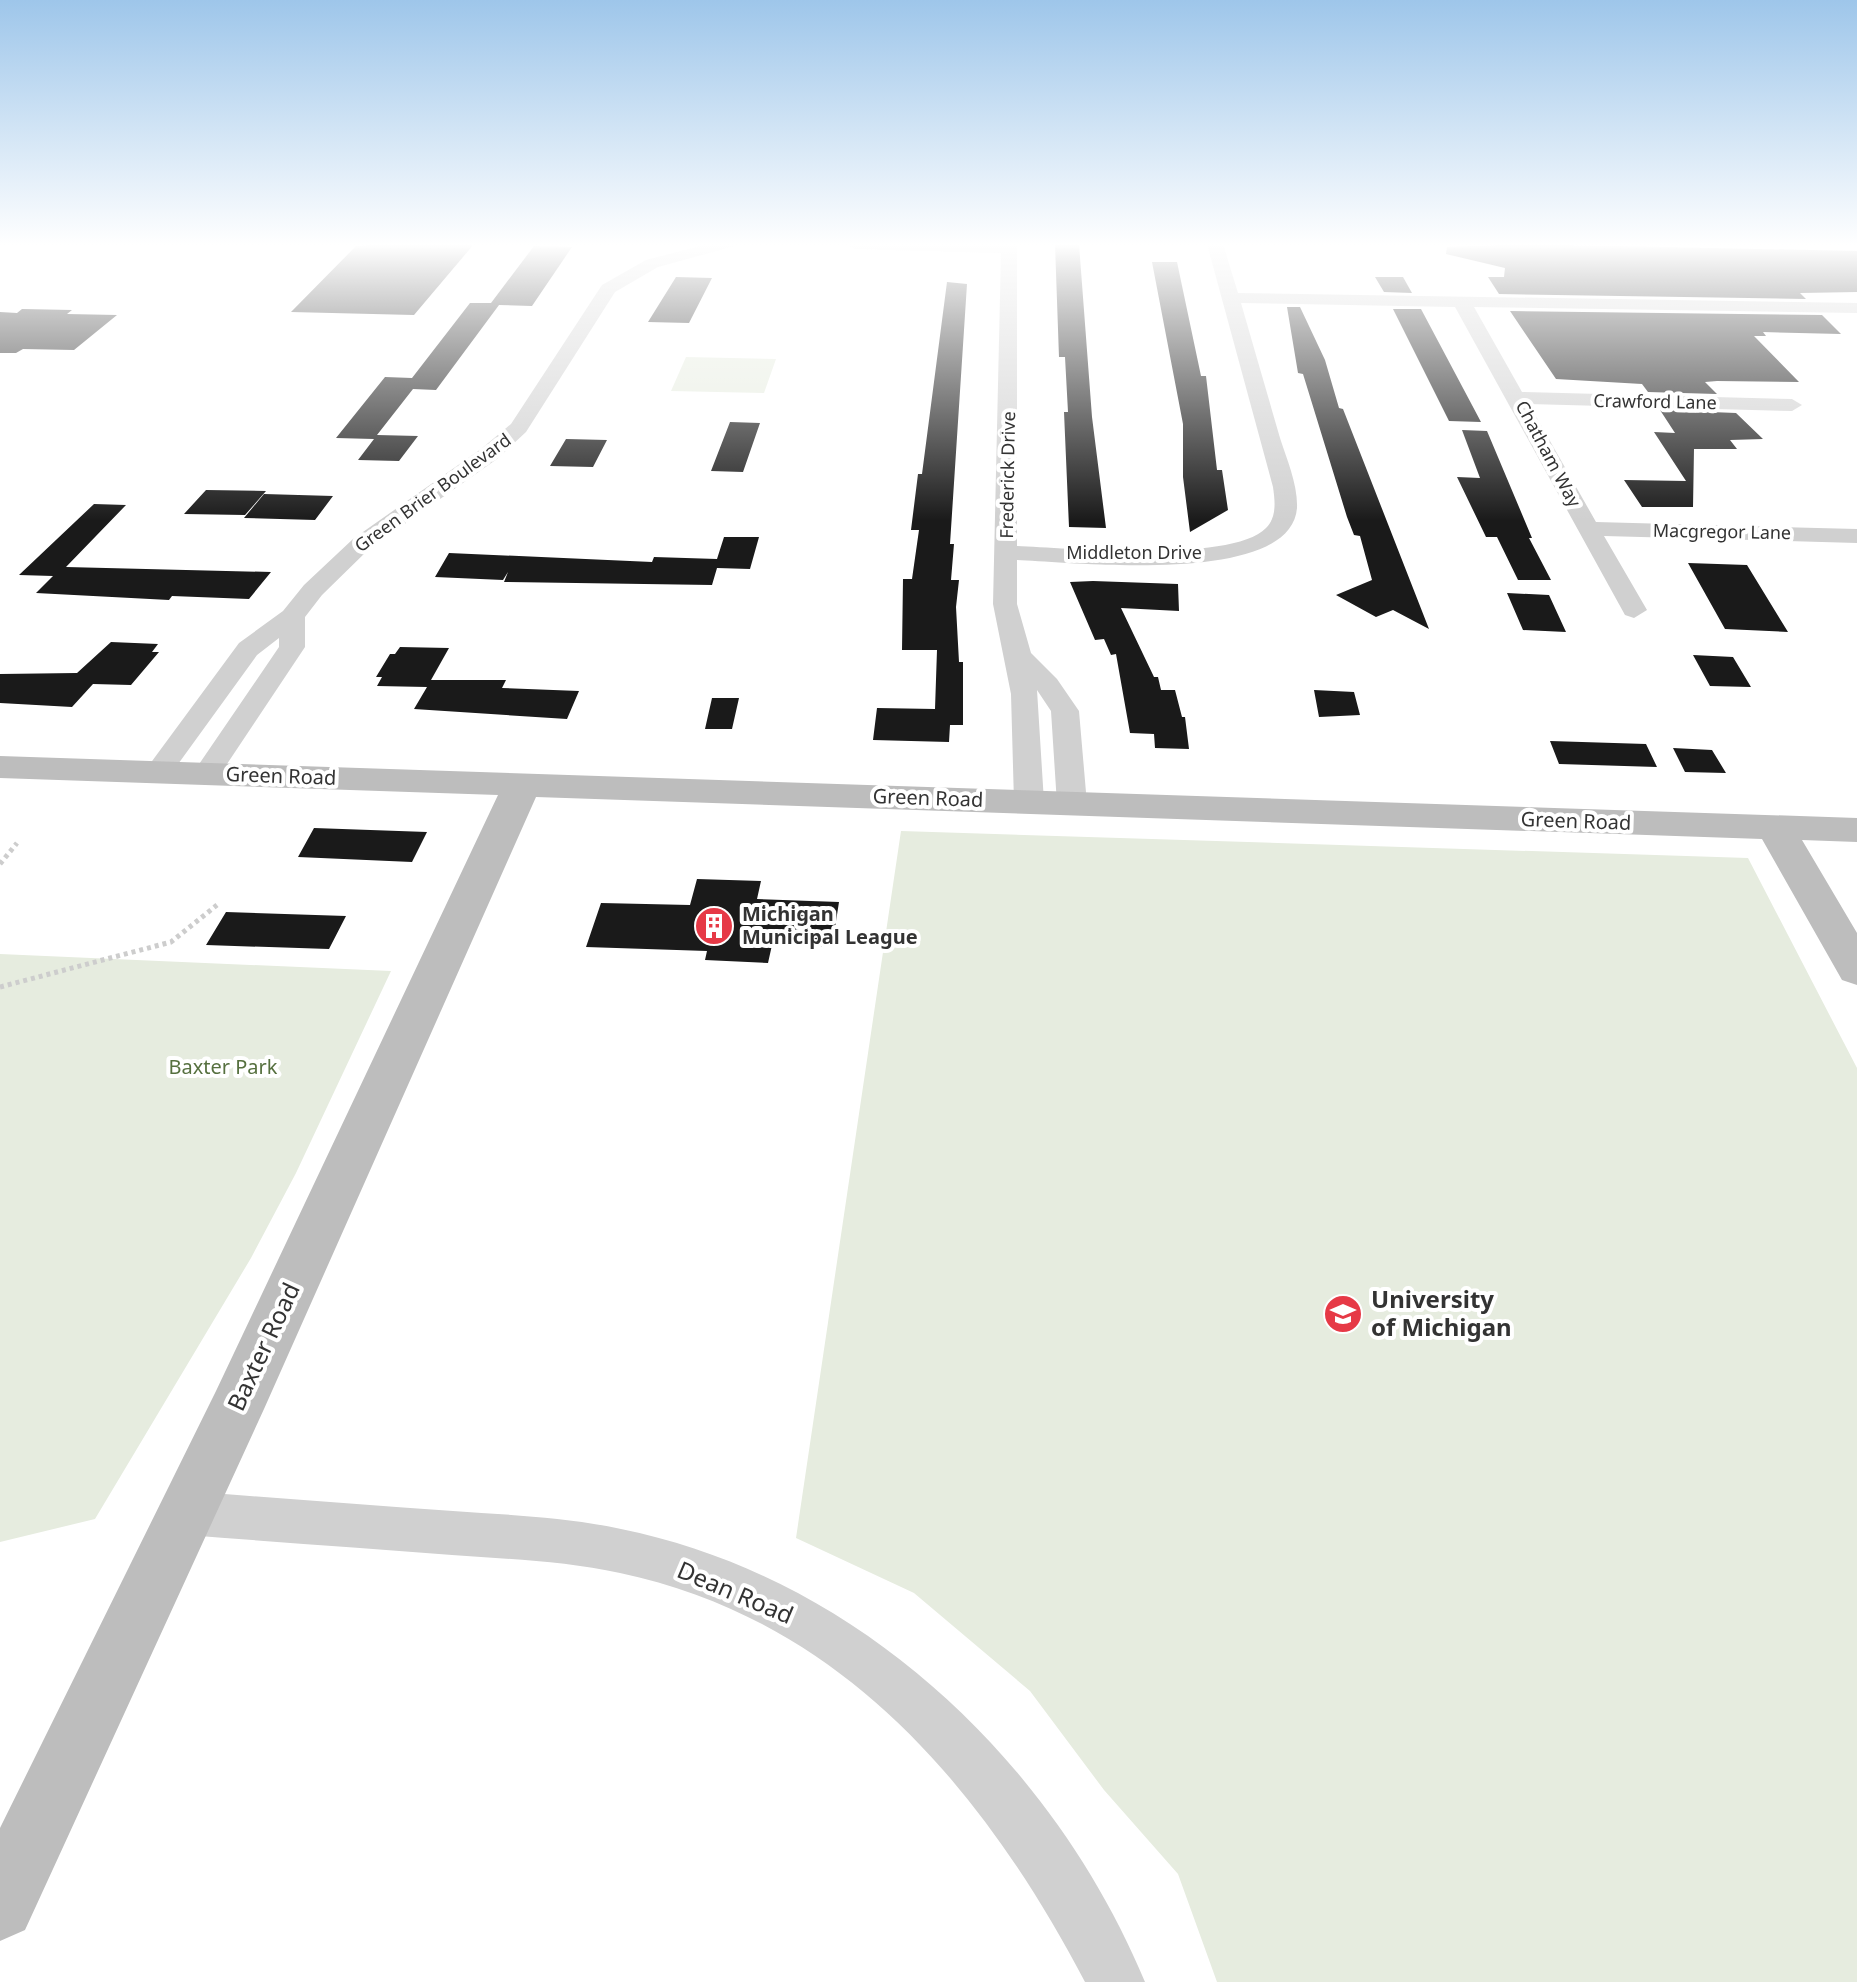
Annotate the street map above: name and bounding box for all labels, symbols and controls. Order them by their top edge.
street label: Crawford Lane [1593,388,1717,414]
street label: Chatham Way [1511,396,1587,512]
street label: Frederick Drive [994,411,1020,539]
street label: Green Brier Boulevard [349,427,515,557]
street label: Macgregor Lane [1653,518,1791,544]
street label: Middleton Drive [1066,540,1202,564]
street label: Green Road [225,760,337,791]
street label: Green Road [872,782,984,813]
street label: Green Road [1520,805,1632,836]
place label: Michigan Municipal League [742,900,918,950]
building icon: Michigan Municipal League [693,905,735,947]
park label: Baxter Park [168,1053,278,1080]
street label: Baxter Road [219,1277,307,1416]
place label: University of Michigan [1371,1282,1512,1343]
school or university icon: University of Michigan [1322,1293,1364,1335]
street label: Dean Road [672,1552,799,1631]

